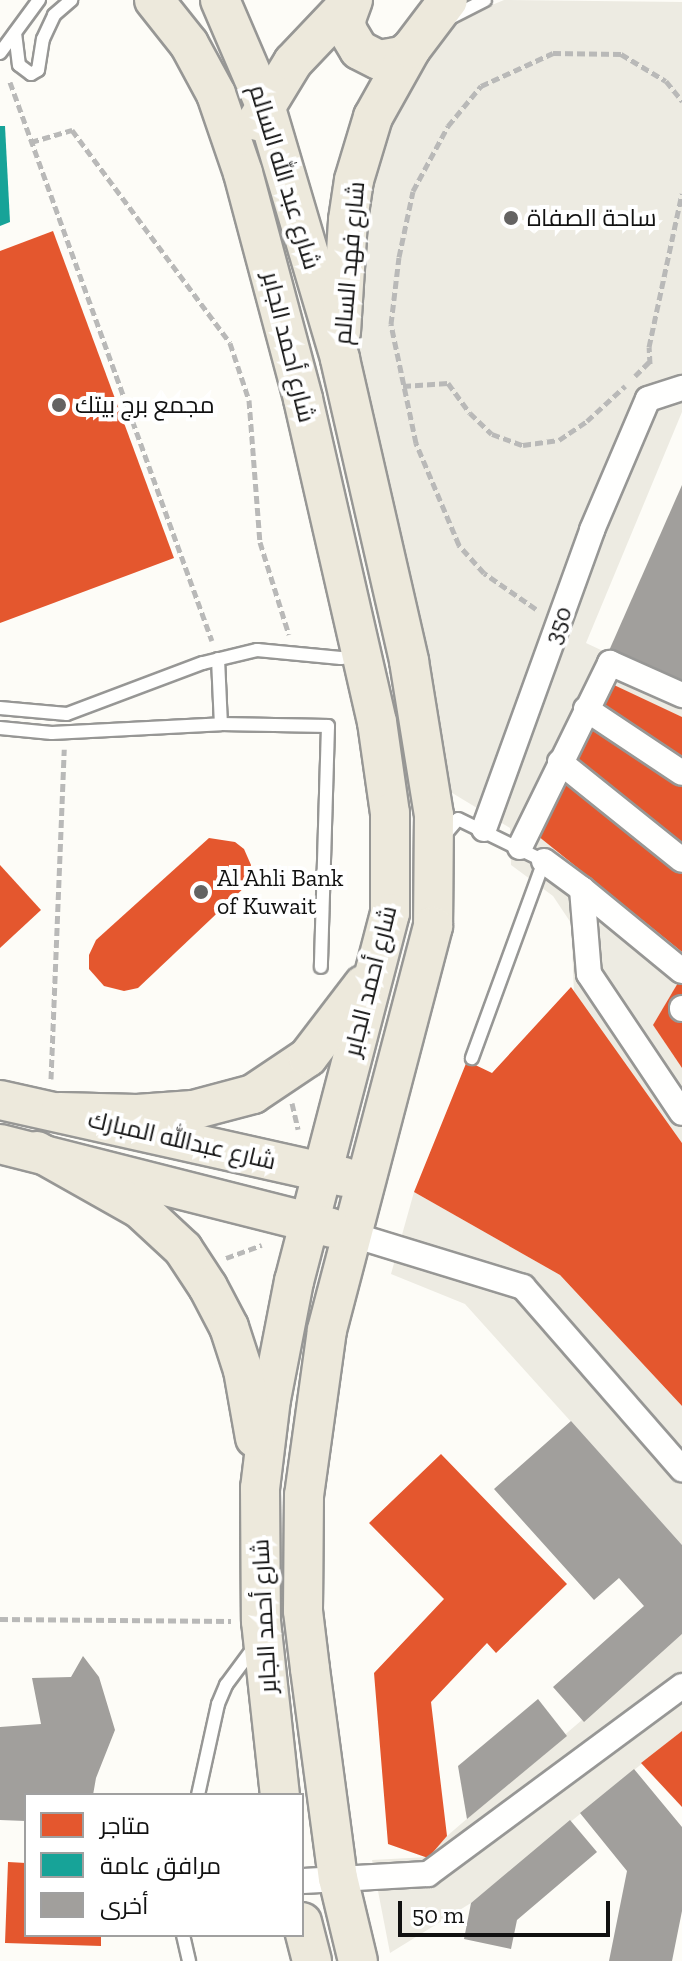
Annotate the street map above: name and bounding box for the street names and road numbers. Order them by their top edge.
street label: شارع عبد الله السالم [243,81,327,273]
street label: شارع فهد السالم [328,180,370,346]
street label: شارع أحمد الجابر [256,269,322,425]
street label: 350 [538,602,578,648]
street label: شارع أحمد الجابر [337,903,403,1059]
street label: شارع عبدالله المبارك [85,1104,279,1176]
street label: شارع أحمد الجابر [246,1538,282,1694]

